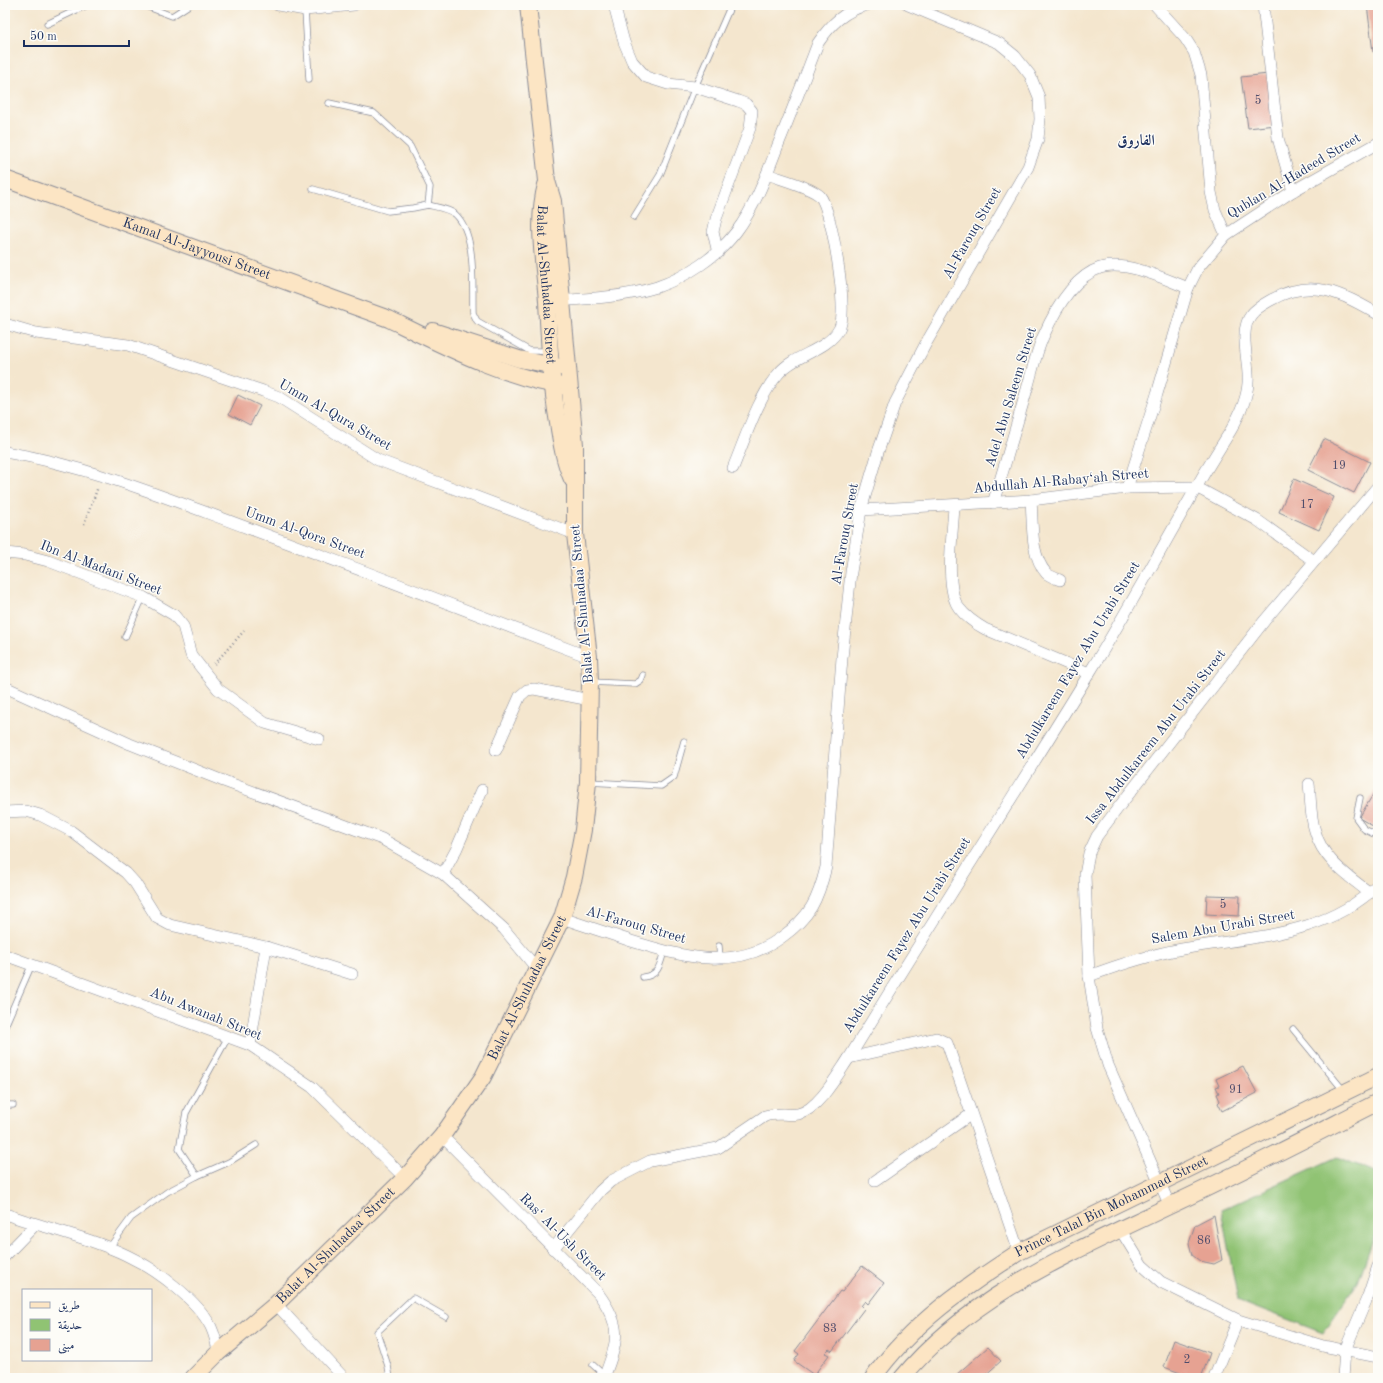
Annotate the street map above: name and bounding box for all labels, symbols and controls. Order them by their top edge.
scale bar [24,22,129,48]
text: 50 m [30,30,57,43]
house number: 5 [1255,94,1262,107]
street label: Qublan Al-Hadeed Street [1225,131,1363,221]
district label: الفاروق [1117,133,1155,149]
street label: Al-Farouq Street [940,185,1004,281]
street label: Balat Al-Shuhadaa' Street [534,204,558,365]
street label: Kamal Al-Jayyousi Street [121,215,273,282]
street label: Adel Abu Saleem Street [983,325,1039,469]
street label: Umm Al-Qura Street [276,377,394,453]
house number: 19 [1332,460,1346,472]
street label: Abdullah Al-Rabay‘ah Street [973,466,1149,496]
street label: Al-Farouq Street [829,482,861,586]
house number: 17 [1300,499,1314,511]
street label: Umm Al-Qora Street [243,505,367,561]
street label: Balat Al-Shuhadaa' Street [568,524,596,684]
street label: Ibn Al-Madani Street [38,538,164,598]
street label: Abdulkareem Fayez Abu Urabi Street [1013,559,1143,761]
street label: Issa Abdulkareem Abu Urabi Street [1084,647,1229,827]
street label: Abdulkareem Fayez Abu Urabi Street [841,835,973,1035]
house number: 5 [1220,898,1227,911]
street label: Al-Farouq Street [584,904,688,946]
street label: Salem Abu Urabi Street [1150,907,1296,947]
street label: Balat Al-Shuhadaa' Street [485,913,569,1062]
street label: Abu Awanah Street [148,985,264,1043]
house number: 91 [1229,1084,1243,1096]
street label: Prince Talal Bin Mohammad Street [1012,1153,1210,1260]
street label: Balat Al-Shuhadaa' Street [274,1185,398,1306]
street label: Ras‘ Al-Ush Street [517,1191,609,1283]
house number: 86 [1197,1235,1211,1247]
legend [22,1289,152,1361]
text: طريق [58,1300,80,1313]
text: حديقة [58,1320,82,1333]
house number: 83 [823,1323,837,1335]
text: مبنى [58,1340,74,1354]
house number: 2 [1184,1354,1190,1366]

